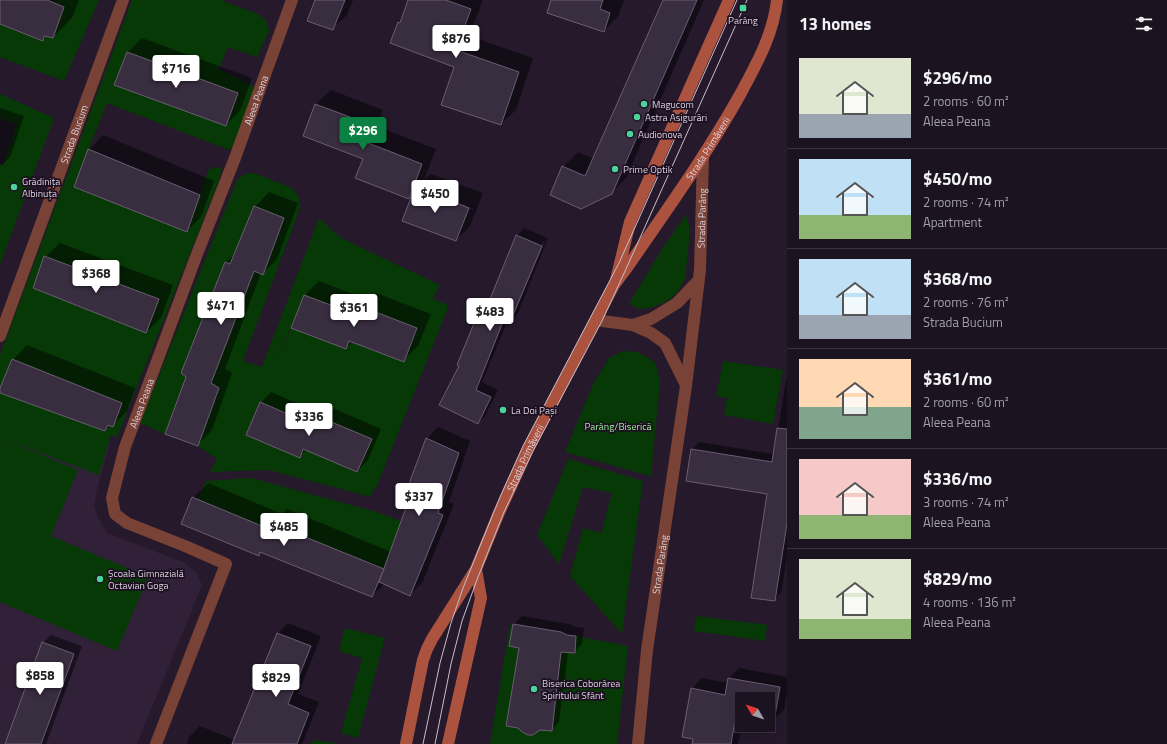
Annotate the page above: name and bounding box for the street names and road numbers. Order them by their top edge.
street label: Aleea Peana [240,73,272,127]
street label: Strada Bucium [57,103,92,166]
street label: Strada Primăverii [682,114,734,183]
street label: Strada Parâng [694,188,710,248]
street label: Aleea Peana [126,376,158,430]
street label: Strada Primăverii [503,422,548,494]
street label: Strada Parâng [648,534,672,595]

